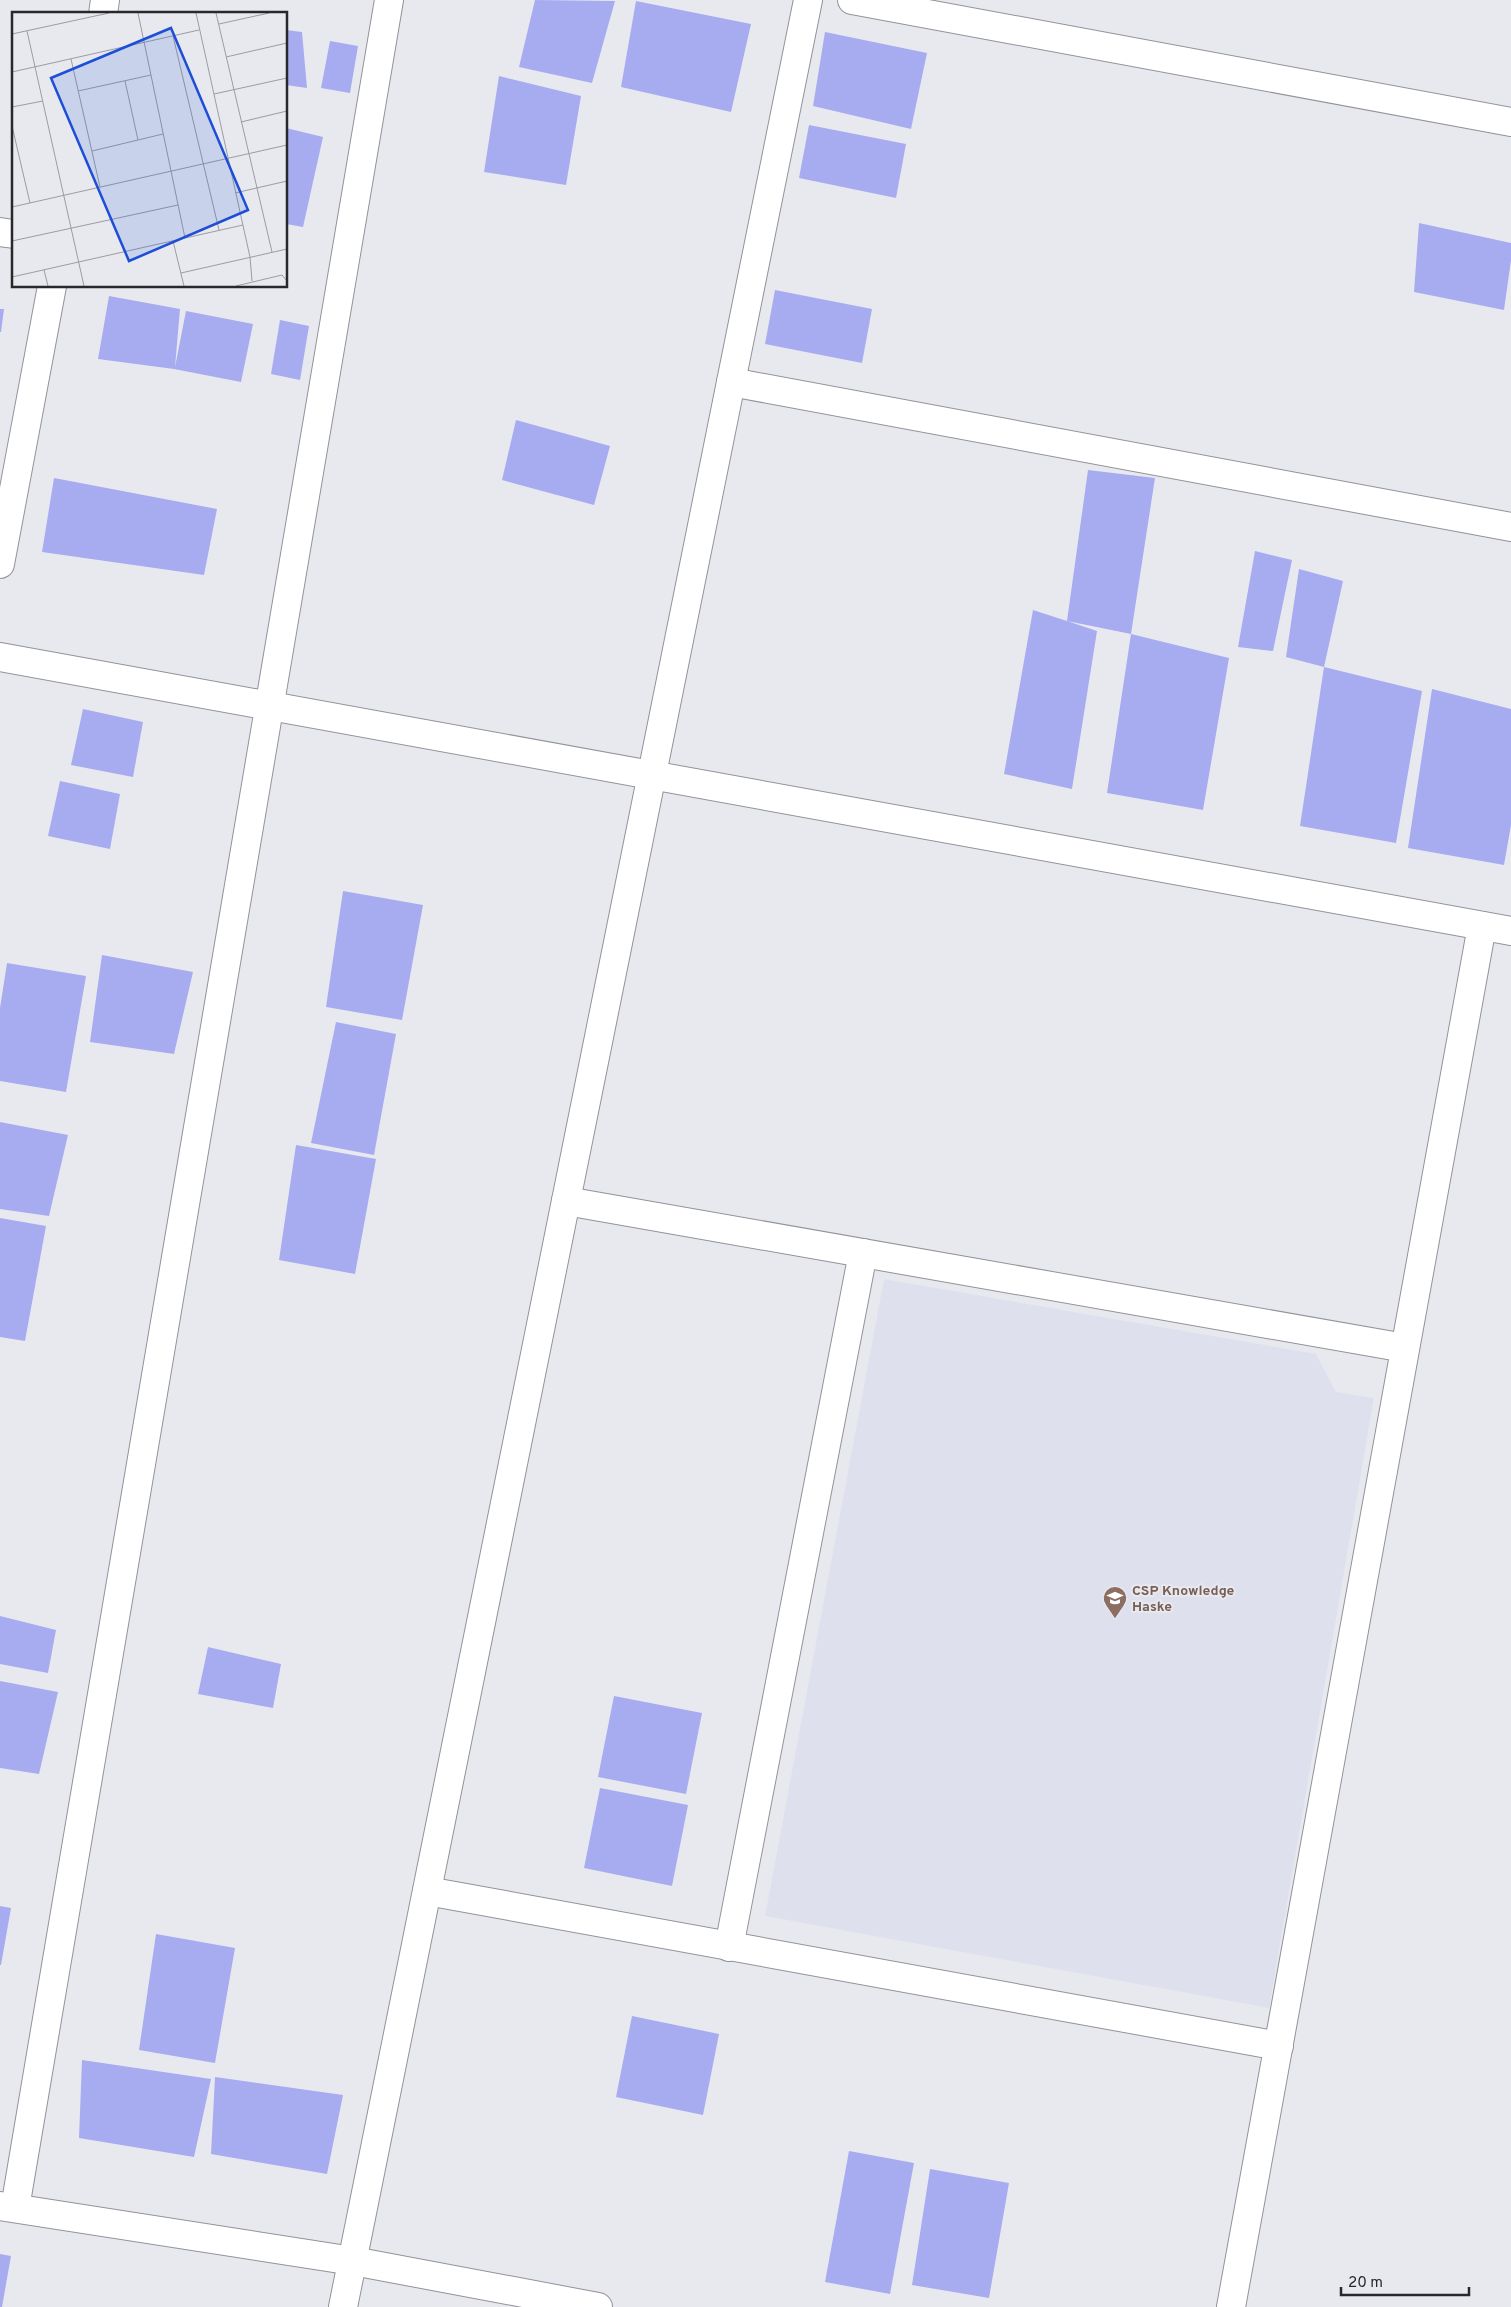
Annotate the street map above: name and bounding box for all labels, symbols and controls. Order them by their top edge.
inset map [12,12,288,288]
place label: CSP Knowledge Haske [1132,1583,1235,1616]
school or university icon: CSP Knowledge Haske [1102,1585,1128,1619]
scale bar [1341,2264,1468,2296]
text: 20 m [1348,2274,1383,2293]

